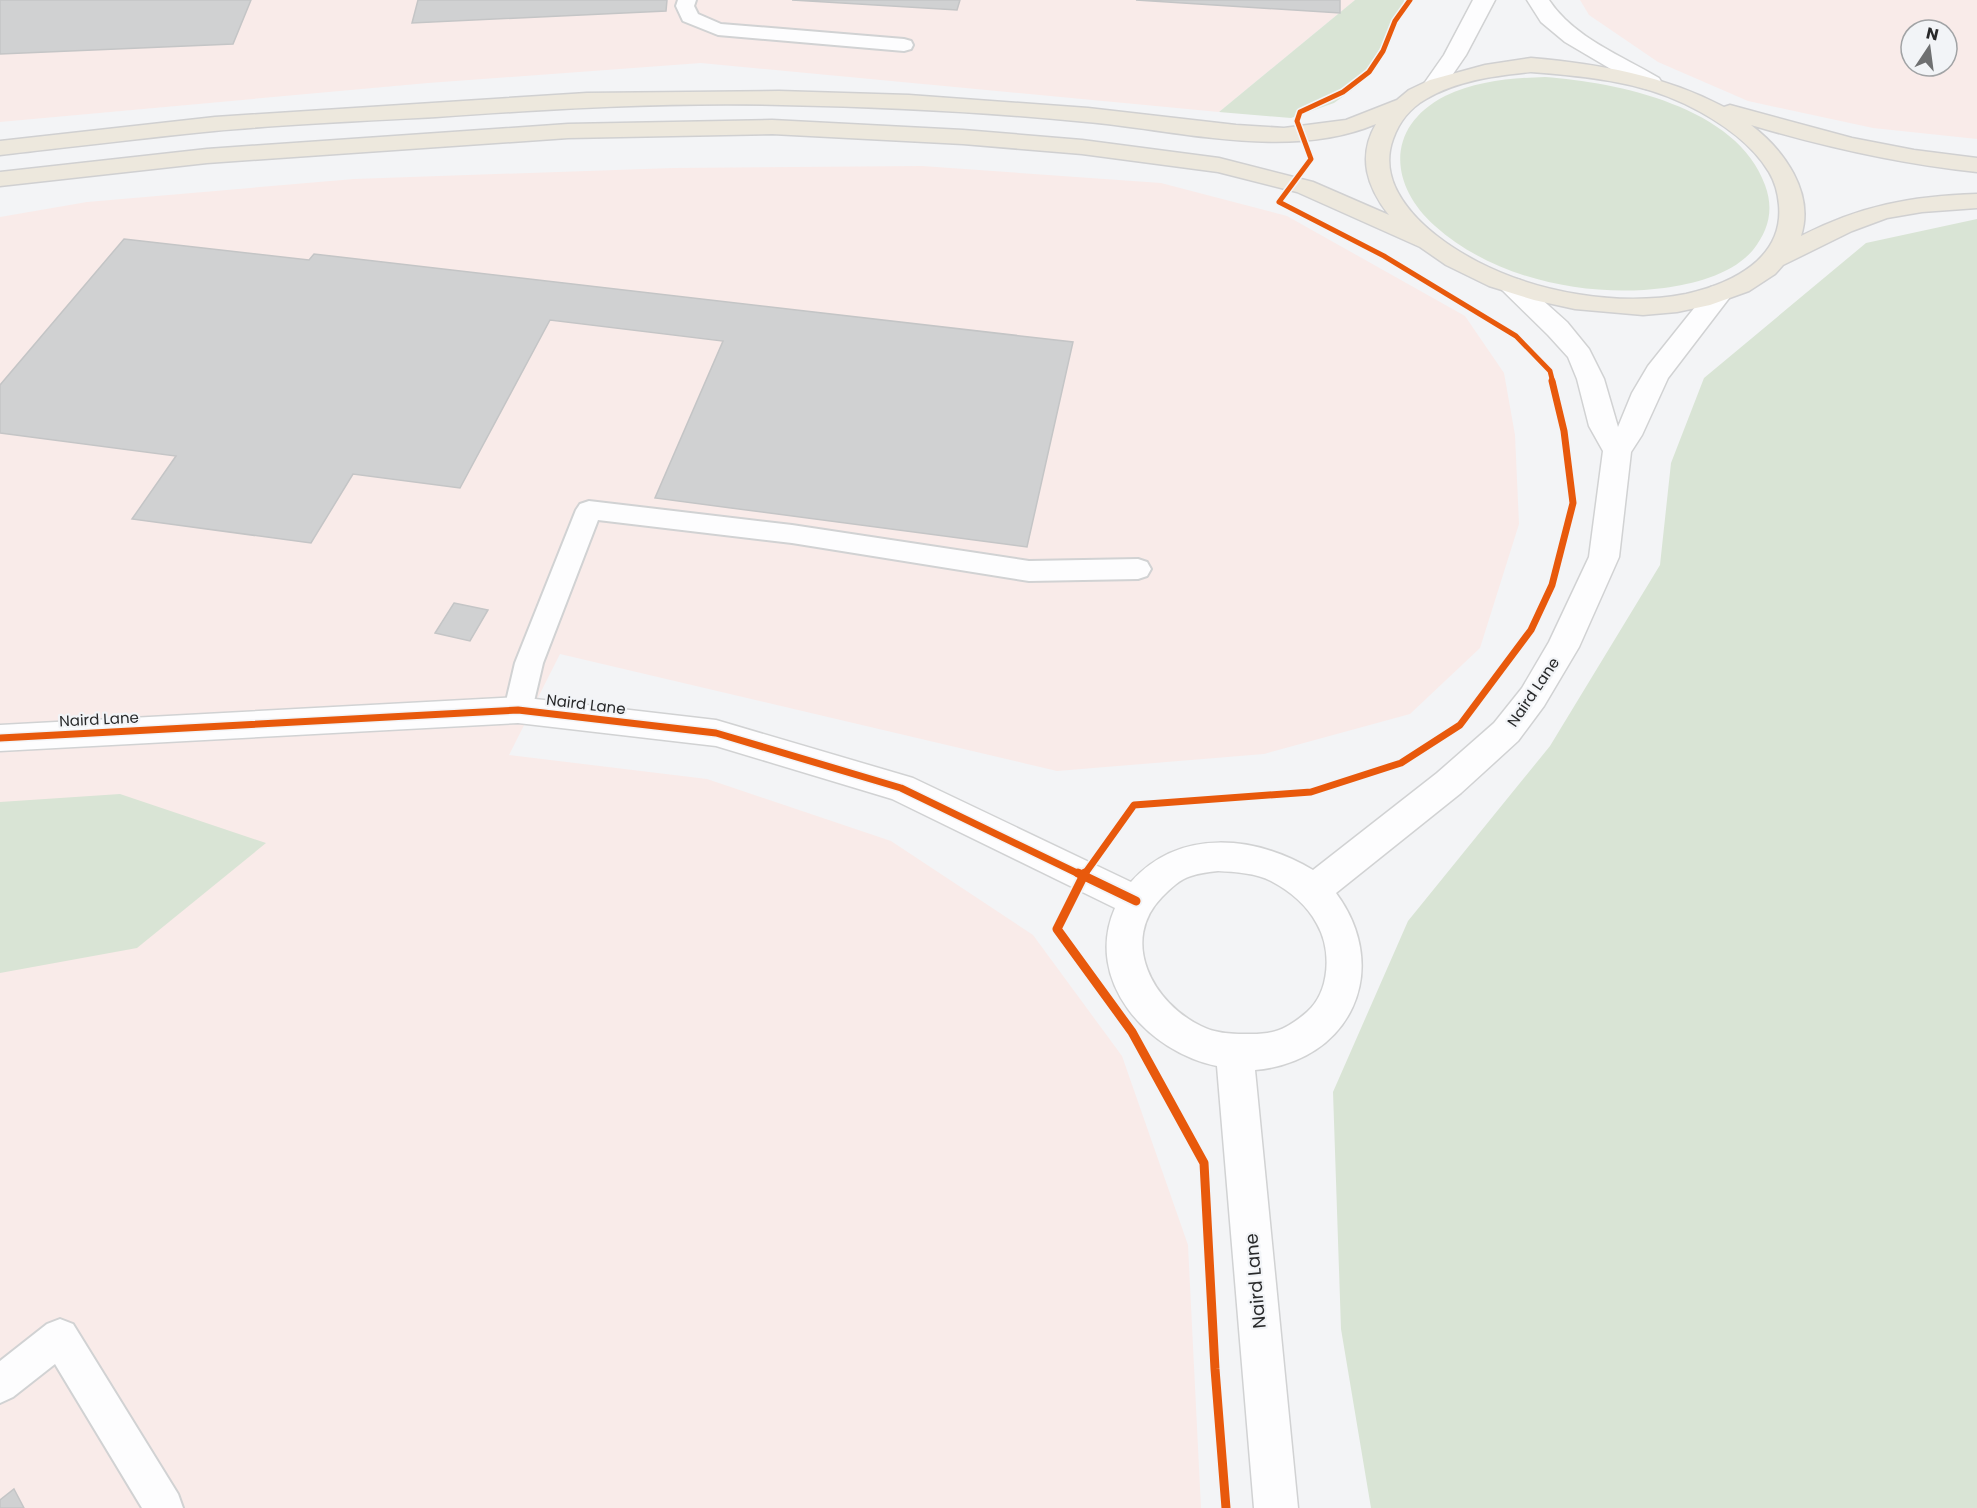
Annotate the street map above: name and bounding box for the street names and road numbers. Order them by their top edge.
street label: Naird Lane [1502,653,1564,731]
street label: Naird Lane [545,689,627,719]
street label: Naird Lane [59,706,139,732]
street label: Naird Lane [1238,1232,1272,1330]

